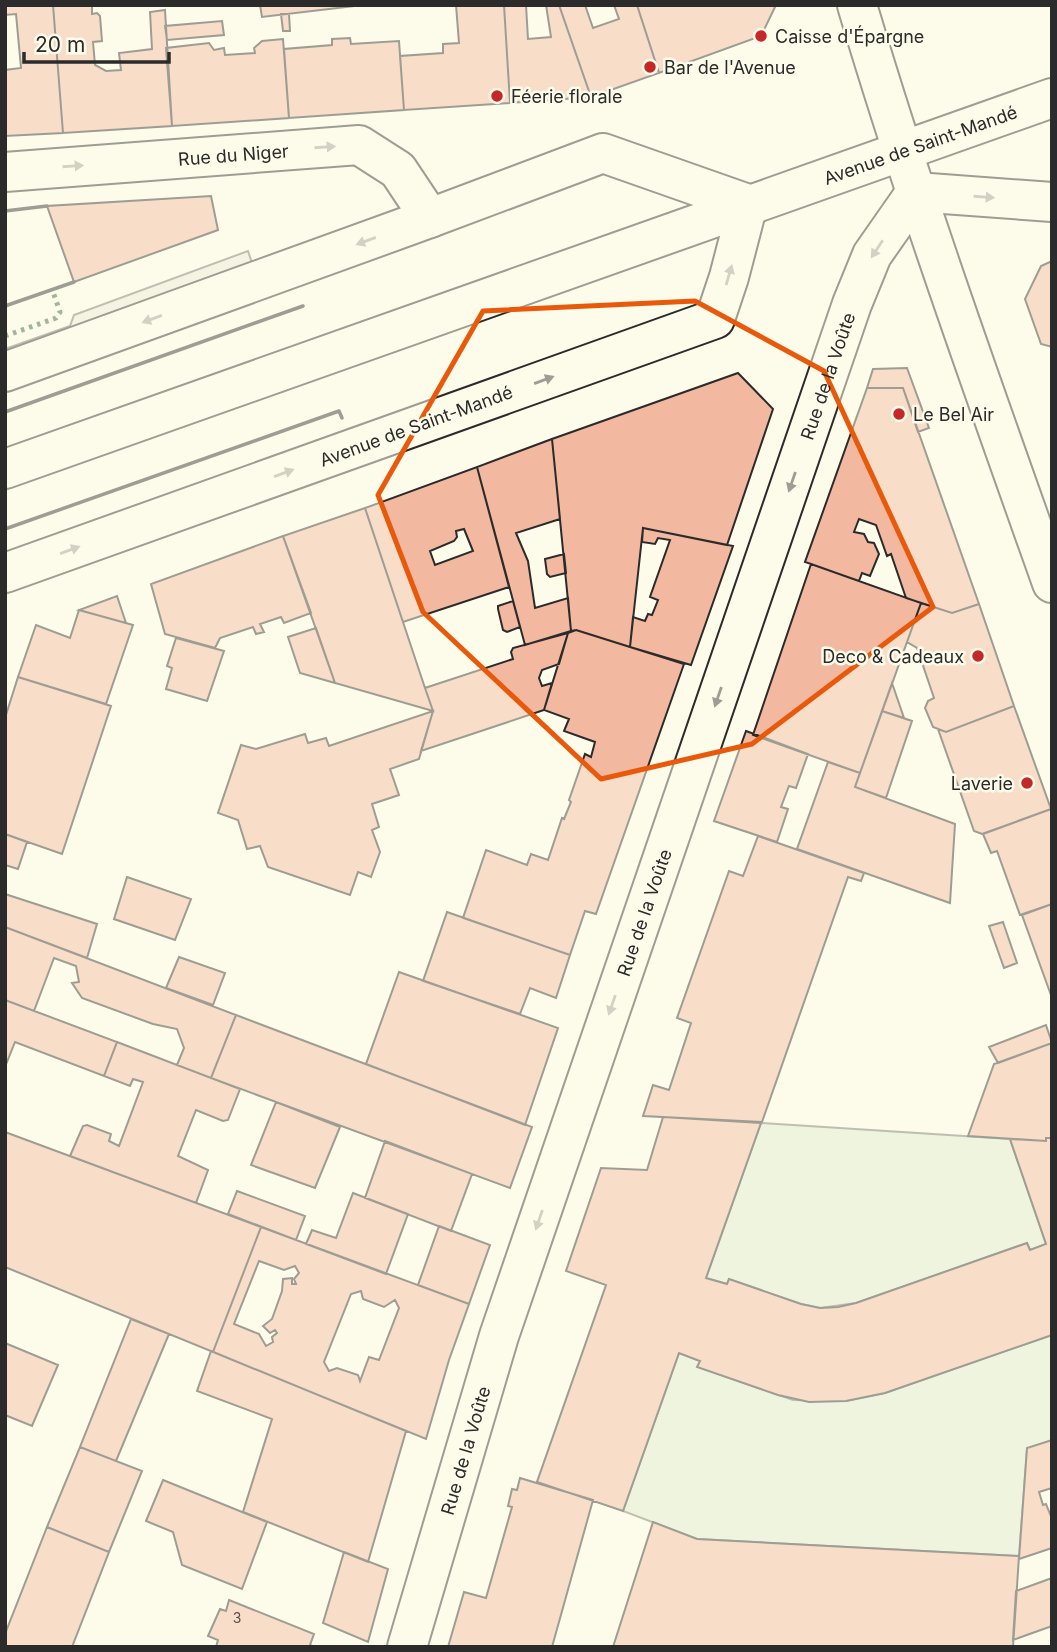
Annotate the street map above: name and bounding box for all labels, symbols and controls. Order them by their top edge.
scale bar [24,21,170,65]
place label: Caisse d'Épargne [775,25,924,47]
marker: Caisse d'Épargne [753,28,769,44]
text: 20 m [35,32,85,57]
place label: Bar de l'Avenue [664,57,796,78]
marker: Bar de l'Avenue [642,59,658,75]
place label: Féerie florale [511,86,622,107]
marker: Féerie florale [489,88,505,104]
street label: Avenue de Saint-Mandé [821,101,1020,189]
street label: Rue du Niger [177,140,290,169]
one-way arrow [314,141,336,152]
one-way arrow [63,160,85,171]
one-way arrow [973,192,995,203]
one-way arrow [356,236,377,247]
one-way arrow [871,239,884,259]
one-way arrow [724,264,735,286]
street label: Rue de la Voûte [796,310,859,442]
one-way arrow [142,314,163,325]
one-way arrow [534,374,555,385]
street label: Avenue de Saint-Mandé [317,381,515,471]
place label: Le Bel Air [913,404,994,425]
marker: Le Bel Air [891,406,907,422]
one-way arrow [273,467,294,478]
one-way arrow [786,471,797,492]
one-way arrow [59,544,80,555]
place label: Deco & Cadeaux [822,646,964,667]
marker: Deco & Cadeaux [970,648,986,664]
one-way arrow [712,686,723,707]
place label: Laverie [951,773,1013,794]
marker: Laverie [1019,775,1035,791]
street label: Rue de la Voûte [612,846,675,979]
one-way arrow [607,994,617,1015]
one-way arrow [533,1210,544,1231]
street label: Rue de la Voûte [436,1384,494,1517]
house number: 3 [233,1609,241,1626]

